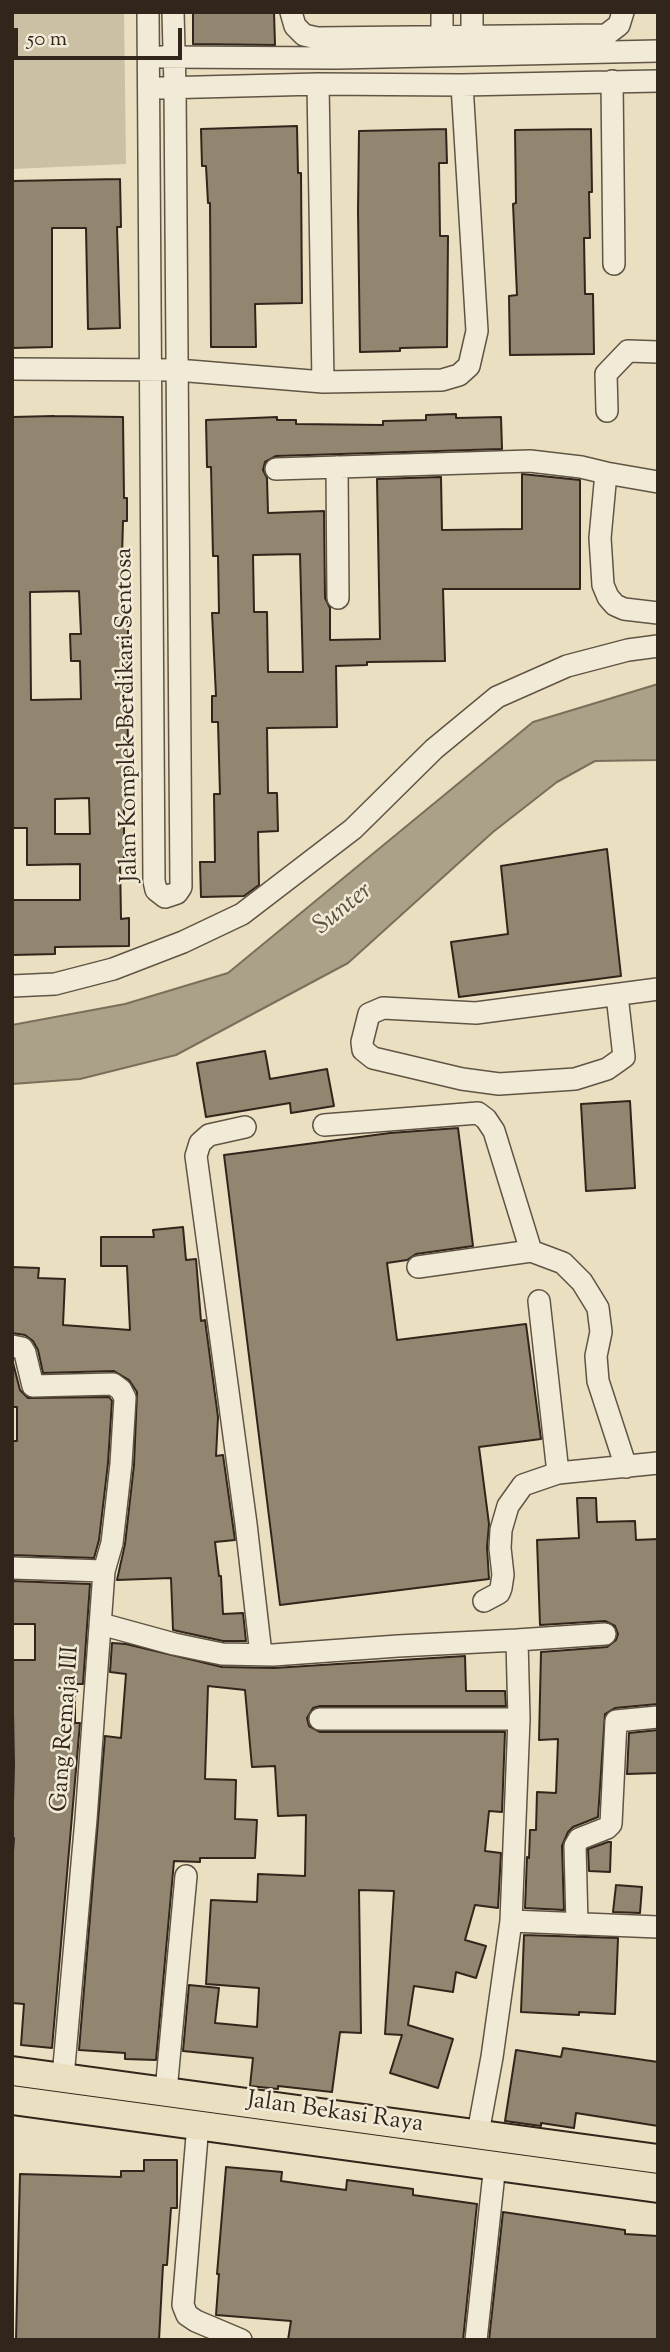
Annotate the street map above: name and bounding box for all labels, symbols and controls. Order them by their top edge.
scale bar [18,14,186,58]
text: 50 m [27,25,67,55]
street label: Jalan Komplek Berdikari Sentosa [112,547,146,883]
water label: Sunter [308,877,380,943]
street label: Gang Remaja III [47,1645,87,1813]
street label: Jalan Bekasi Raya [245,2087,425,2141]

